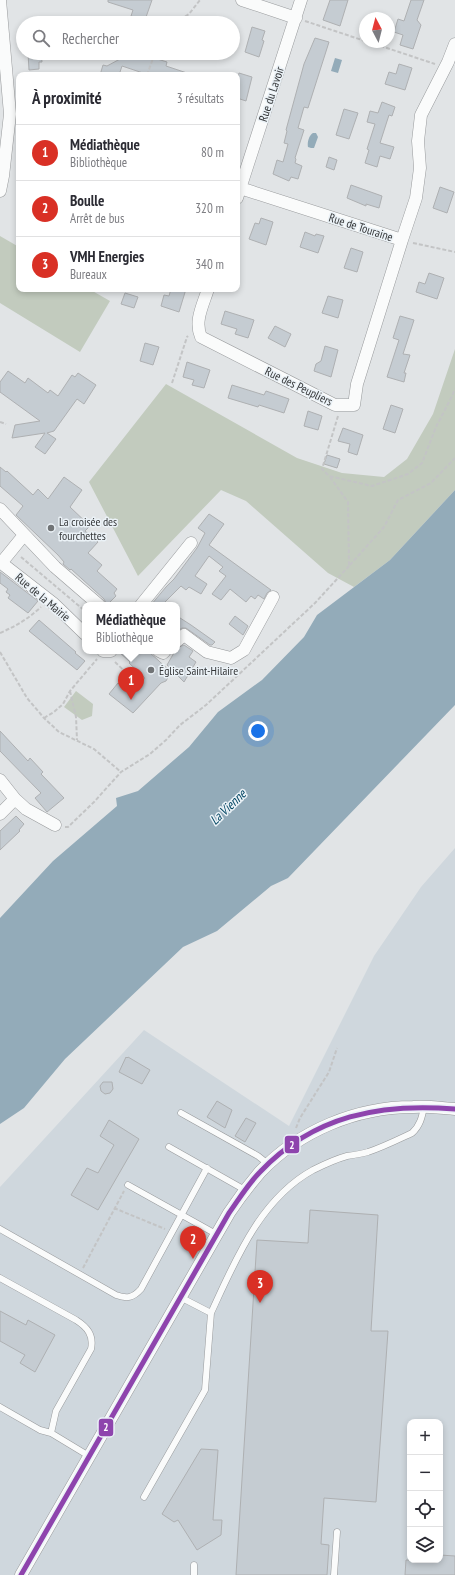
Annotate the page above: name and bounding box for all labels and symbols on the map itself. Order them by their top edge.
north arrow [359,12,395,48]
street label: Rue du Lavoir [255,64,287,123]
street label: Rue de Touraine [327,210,395,244]
street label: Rue des Peupliers [263,363,335,409]
place label: La croisée des fourchettes [59,514,117,543]
marker: La croisée des fourchettes [46,523,56,533]
street label: Rue de la Mairie [12,570,74,624]
place label: Église Saint-Hilaire [159,663,238,678]
marker: Église Saint-Hilaire [146,665,156,675]
pin: 1 [118,667,144,700]
your location [248,721,268,741]
water label: La Vienne [206,785,251,828]
line badge: 2 [284,1135,300,1154]
text: 2 [289,1138,295,1152]
pin: 2 [180,1226,206,1259]
pin: 3 [247,1270,273,1303]
line badge: 2 [98,1418,114,1437]
text: 2 [103,1420,109,1434]

